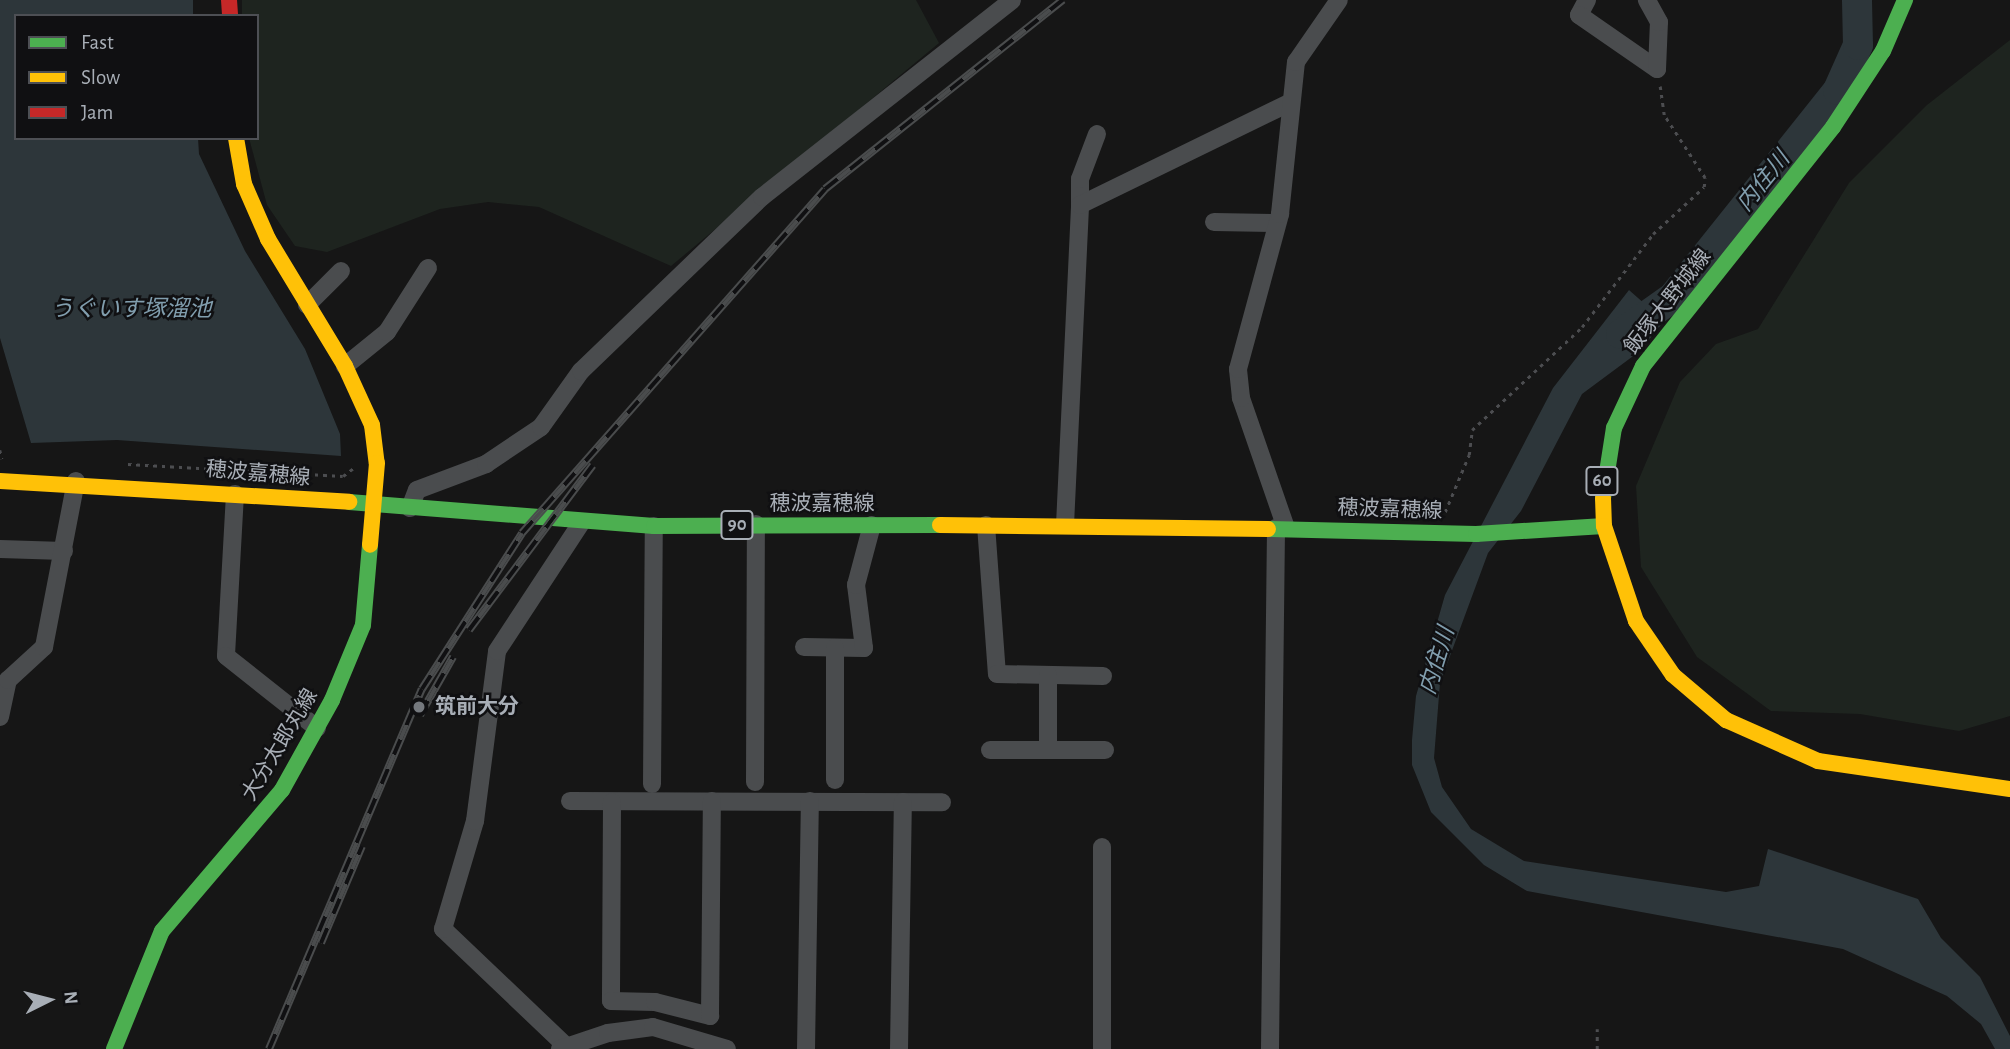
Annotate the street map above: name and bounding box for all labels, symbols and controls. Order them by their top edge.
legend [14,14,259,140]
text: Fast [81,32,114,53]
text: Slow [81,67,120,88]
text: Jam [81,102,113,123]
water label: 内住川 [1732,147,1796,217]
street label: 飯塚大野城線 [1619,245,1717,359]
water label: うぐいす塚溜池 [51,296,211,324]
street label: 穂波嘉穂線 [205,457,311,491]
road number: 60 [1584,466,1620,496]
street label: 穂波嘉穂線 [770,491,874,517]
street label: 穂波嘉穂線 [1337,496,1443,524]
road number: 90 [720,510,754,540]
water label: 内住川 [1415,624,1461,698]
street label: 大分太郎丸線 [237,685,323,805]
place label: 筑前大分 [435,694,519,720]
marker: 筑前大分 [409,697,429,717]
north arrow [14,965,84,1035]
text: N [60,990,81,1005]

